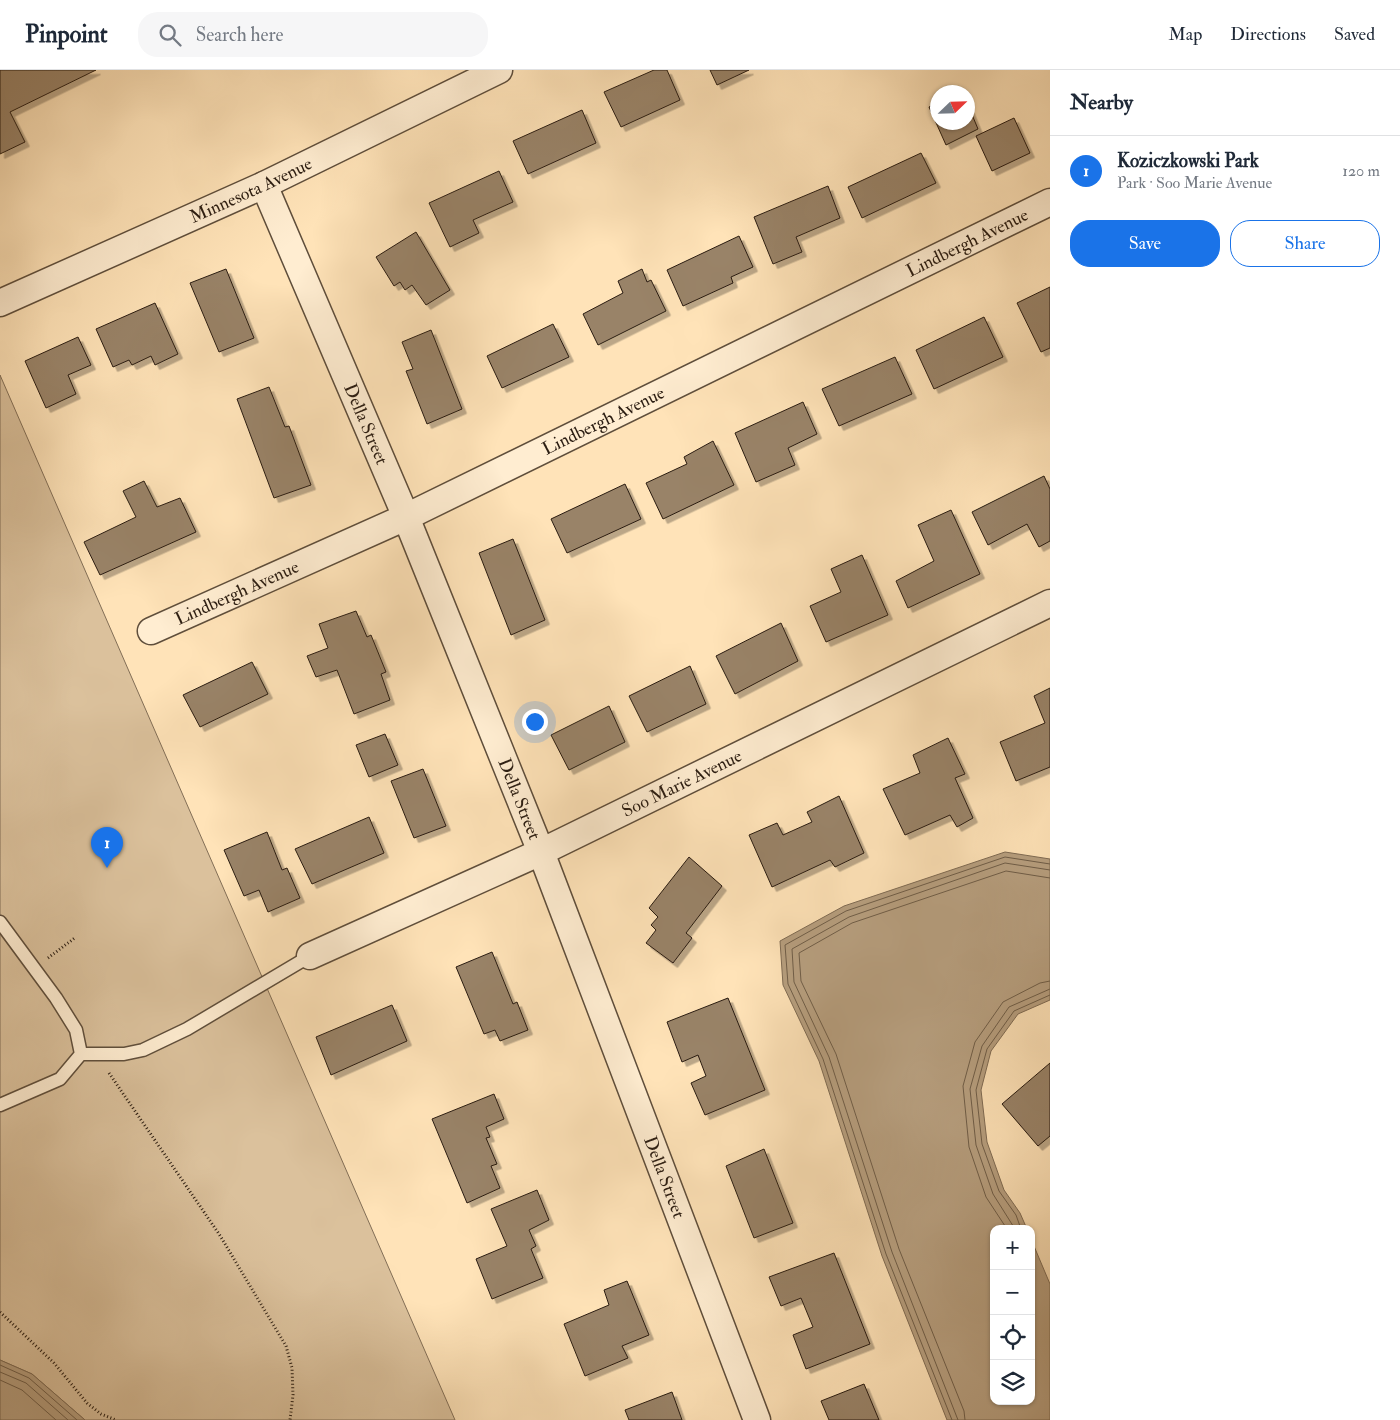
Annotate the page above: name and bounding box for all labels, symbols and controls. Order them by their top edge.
search box [138,12,488,57]
text: Pinpoint [25,19,108,50]
icon: search [156,21,184,49]
text: Search here [196,23,283,47]
text: Map [1169,23,1202,46]
text: Directions [1230,23,1306,46]
text: Saved [1334,23,1375,46]
north arrow [930,85,975,130]
text: Nearby [1070,89,1133,116]
text: Koziczkowski Park [1117,149,1259,173]
street label: Minnesota Avenue [186,152,316,229]
text: 1 [1083,161,1089,181]
text: 120 m [1342,161,1380,181]
text: Park · Soo Marie Avenue [1117,173,1272,193]
street label: Lindbergh Avenue [902,203,1033,283]
button: Save [1070,220,1220,267]
button: Share [1230,220,1380,267]
street label: Della Street [338,380,393,468]
street label: Lindbergh Avenue [539,381,669,461]
street label: Lindbergh Avenue [172,555,303,631]
your location [522,709,548,735]
street label: Soo Marie Avenue [618,744,746,823]
street label: Della Street [492,755,546,843]
pin: 1 [91,827,123,868]
street label: Della Street [638,1133,690,1222]
map controls [990,1225,1035,1405]
button: + [990,1225,1035,1270]
button: − [990,1270,1035,1315]
button: locate [990,1315,1035,1360]
button: layers [990,1360,1035,1405]

